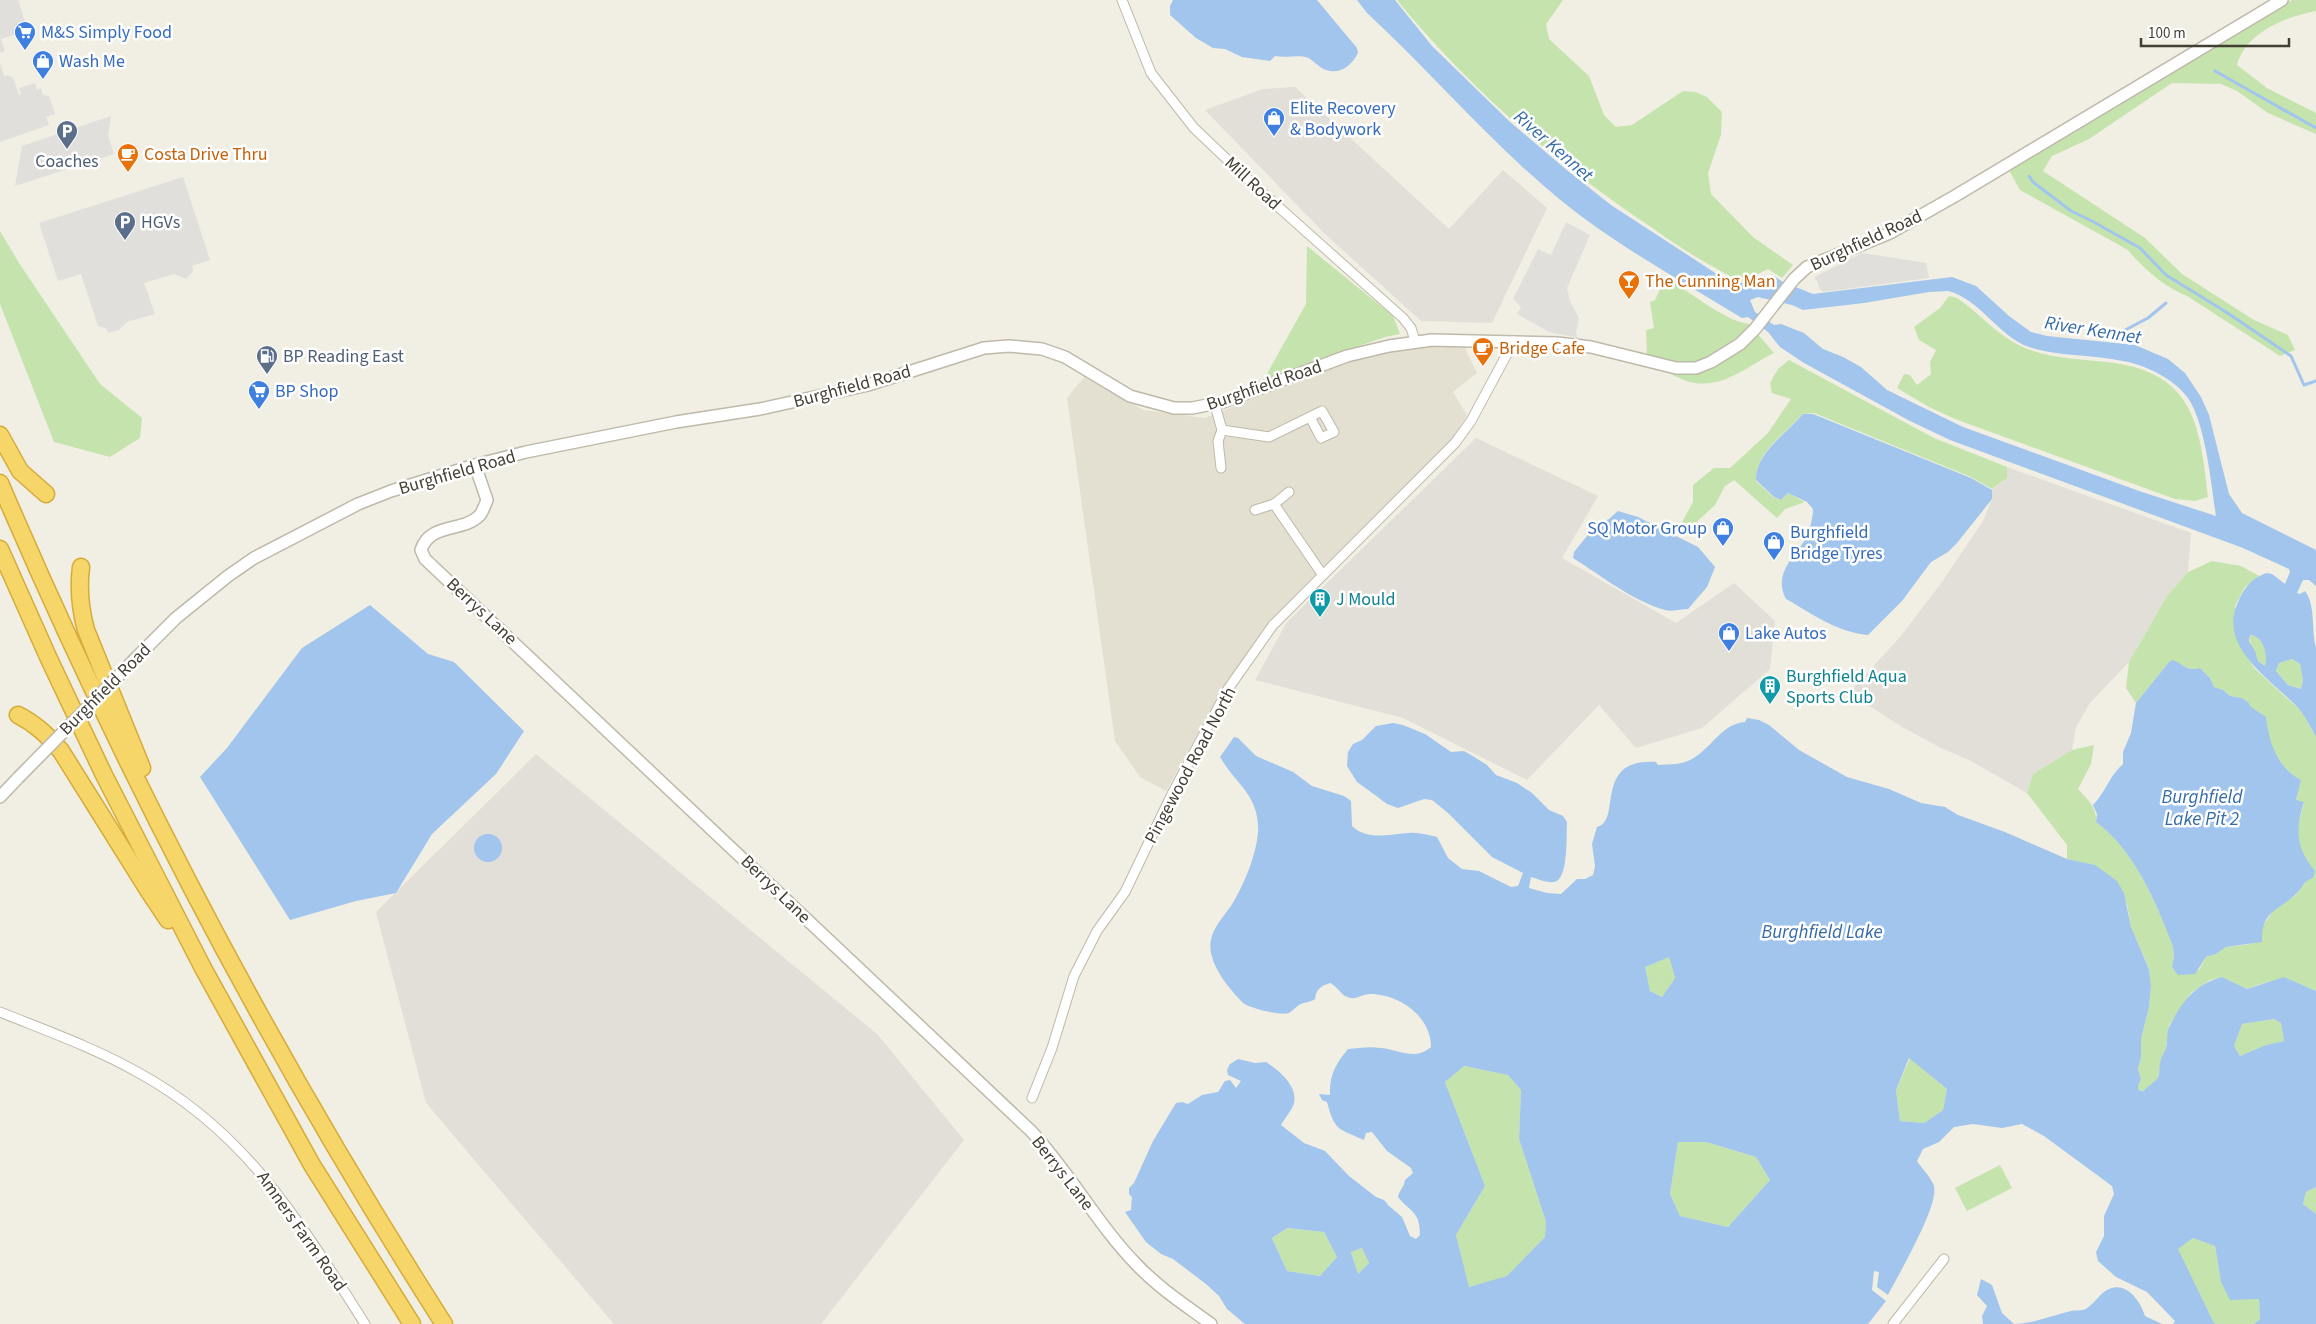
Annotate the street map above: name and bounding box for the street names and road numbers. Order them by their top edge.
street label: Mill Road [1219,151,1286,216]
street label: Burghfield Road [1806,204,1926,277]
street label: Burghfield Road [1203,354,1325,417]
street label: Burghfield Road [791,359,914,414]
street label: Burghfield Road [396,444,519,501]
street label: Berrys Lane [441,572,523,651]
street label: Burghfield Road [54,638,157,741]
street label: Pingewood Road North [1139,683,1242,848]
street label: Berrys Lane [735,850,816,929]
street label: Berrys Lane [1025,1131,1100,1216]
street label: Amners Farm Road [251,1166,352,1296]

